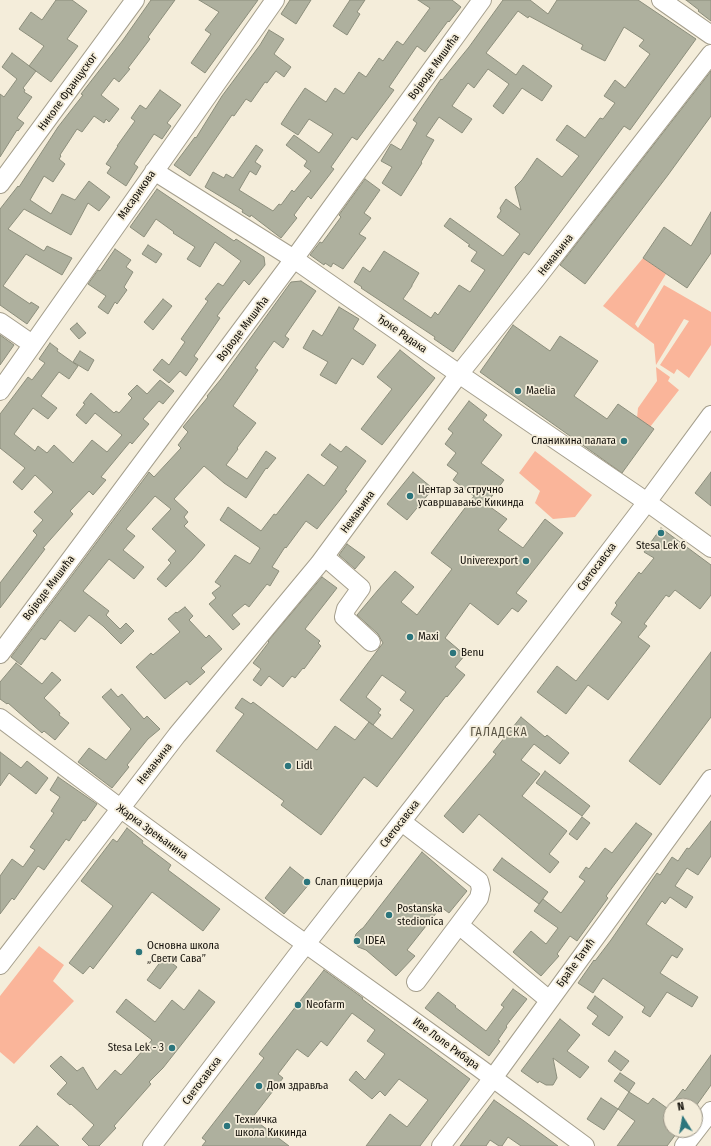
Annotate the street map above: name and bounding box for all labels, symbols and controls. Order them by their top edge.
street label: Војводе Мишића [406,32,462,102]
street label: Николе Француског [35,51,101,133]
street label: Масарикова [115,168,159,222]
street label: Немањина [536,231,576,279]
street label: Војводе Мишића [214,294,272,364]
street label: Ђоке Радака [375,312,429,356]
place label: Maelia [526,384,556,398]
marker: Maelia [513,386,523,396]
place label: Сланикина палата [531,434,616,448]
marker: Сланикина палата [619,436,629,446]
place label: Центар за стручно усавршавање Кикинда [418,483,524,509]
street label: Немањина [338,488,378,536]
marker: Центар за стручно усавршавање Кикинда [405,491,415,501]
marker: Stesa Lek 6 [656,528,666,538]
place label: Stesa Lek 6 [636,539,686,553]
street label: Светосавска [575,540,619,594]
street label: Војводе Мишића [20,553,78,623]
place label: Univerexport [460,554,518,568]
marker: Univerexport [521,556,531,566]
place label: Maxi [418,630,439,644]
marker: Maxi [405,632,415,642]
place label: Benu [461,646,484,660]
marker: Benu [448,648,458,658]
district label: ГАЛАДСКА [470,726,528,740]
street label: Немањина [135,740,175,788]
place label: Lidl [296,759,312,773]
marker: Lidl [283,761,293,771]
street label: Светосавска [377,798,423,850]
street label: Жарка Зрењанина [114,802,190,862]
place label: Слап пицерија [315,875,383,889]
marker: Слап пицерија [302,877,312,887]
place label: Postanska stedionica [397,902,444,928]
marker: Postanska stedionica [384,910,394,920]
place label: IDEA [365,934,385,948]
marker: IDEA [352,936,362,946]
street label: Браће Татић [554,936,598,990]
place label: Основна школа „Свети Сава” [147,939,219,965]
marker: Основна школа „Свети Сава” [134,947,144,957]
place label: Neofarm [306,998,345,1012]
marker: Neofarm [293,1000,303,1010]
street label: Иве Лоле Рибара [410,1015,482,1073]
place label: Stesa Lek - 3 [108,1041,164,1055]
marker: Stesa Lek - 3 [167,1043,177,1053]
street label: Светосавска [180,1054,224,1108]
place label: Дом здравља [267,1079,328,1093]
marker: Дом здравља [254,1081,264,1091]
north arrow [663,1098,703,1138]
text: N [676,1100,685,1114]
place label: Техничка школа Кикинда [235,1113,307,1139]
marker: Техничка школа Кикинда [222,1121,232,1131]

